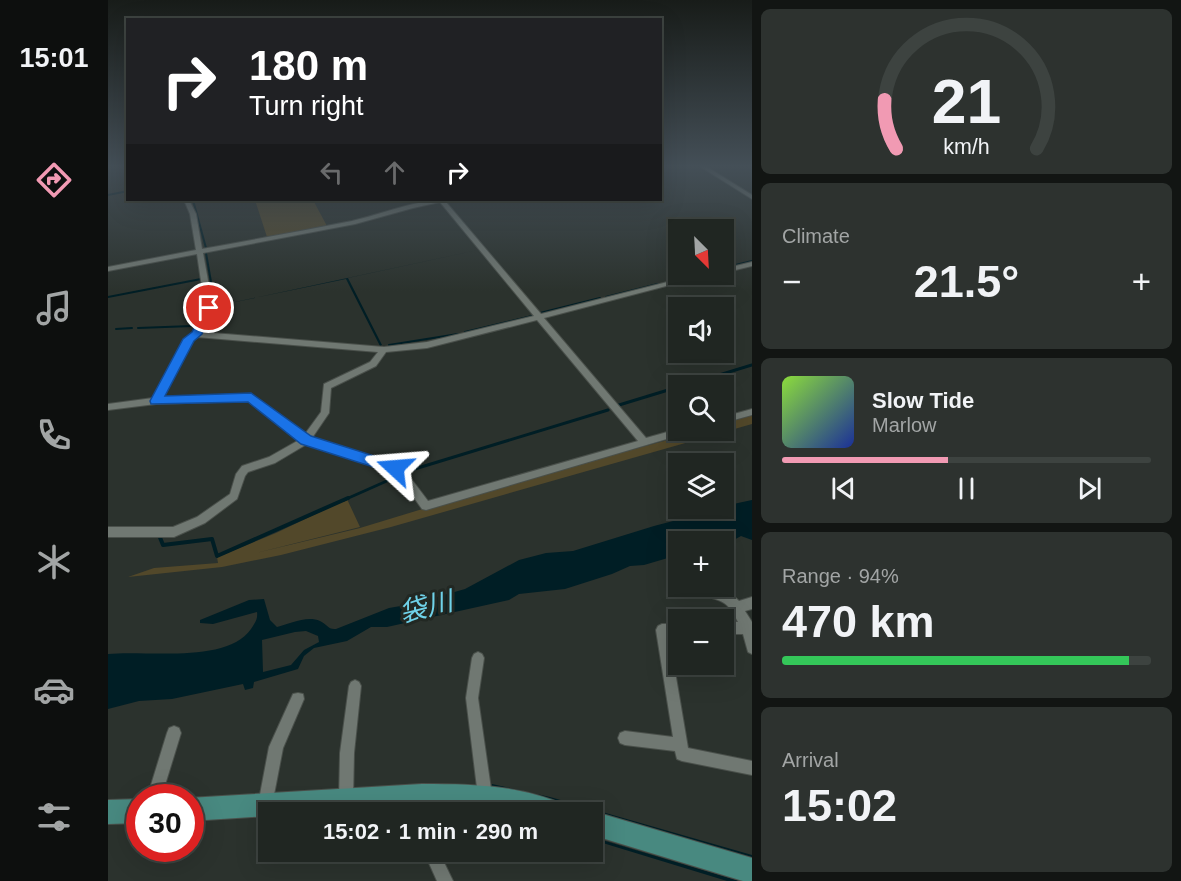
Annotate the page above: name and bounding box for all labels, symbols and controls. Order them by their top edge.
icon: right [150,42,228,120]
text: 180 m [249,42,368,89]
text: 15:01 [19,43,89,73]
text: 21 [932,67,1001,136]
text: Turn right [249,91,364,121]
text: km/h [943,135,990,159]
icon: left [315,156,348,189]
icon: ahead [378,156,411,189]
icon: right [441,156,474,189]
icon: directions [33,159,75,201]
north arrow [668,219,734,285]
map controls [668,219,734,675]
text: Climate [782,225,850,247]
text: 21.5° [914,256,1019,307]
text: − [782,263,801,300]
text: + [1132,263,1151,300]
pin [183,282,234,333]
icon: music [33,287,75,329]
icon: arrive [192,291,225,324]
button: sound [668,297,734,363]
button: search [668,375,734,441]
text: Slow Tide [872,388,974,413]
icon: phone [33,414,75,456]
text: Marlow [872,414,936,436]
position arrow [363,436,427,500]
button: layers [668,453,734,519]
icon: previous [827,472,860,505]
icon: pause [950,472,983,505]
icon: next [1073,472,1106,505]
button: + [668,531,734,597]
icon: climate [33,541,75,583]
text: Range · 94% [782,565,899,587]
water label: 袋川 [396,585,459,628]
text: 470 km [782,596,935,647]
button: − [668,609,734,675]
icon: car [33,669,75,711]
text: Arrival [782,749,839,771]
text: 15:02 [782,780,897,831]
speed limit sign: 30 [126,784,204,862]
icon: filters [33,796,75,838]
text: 15:02 · 1 min · 290 m [323,819,538,844]

